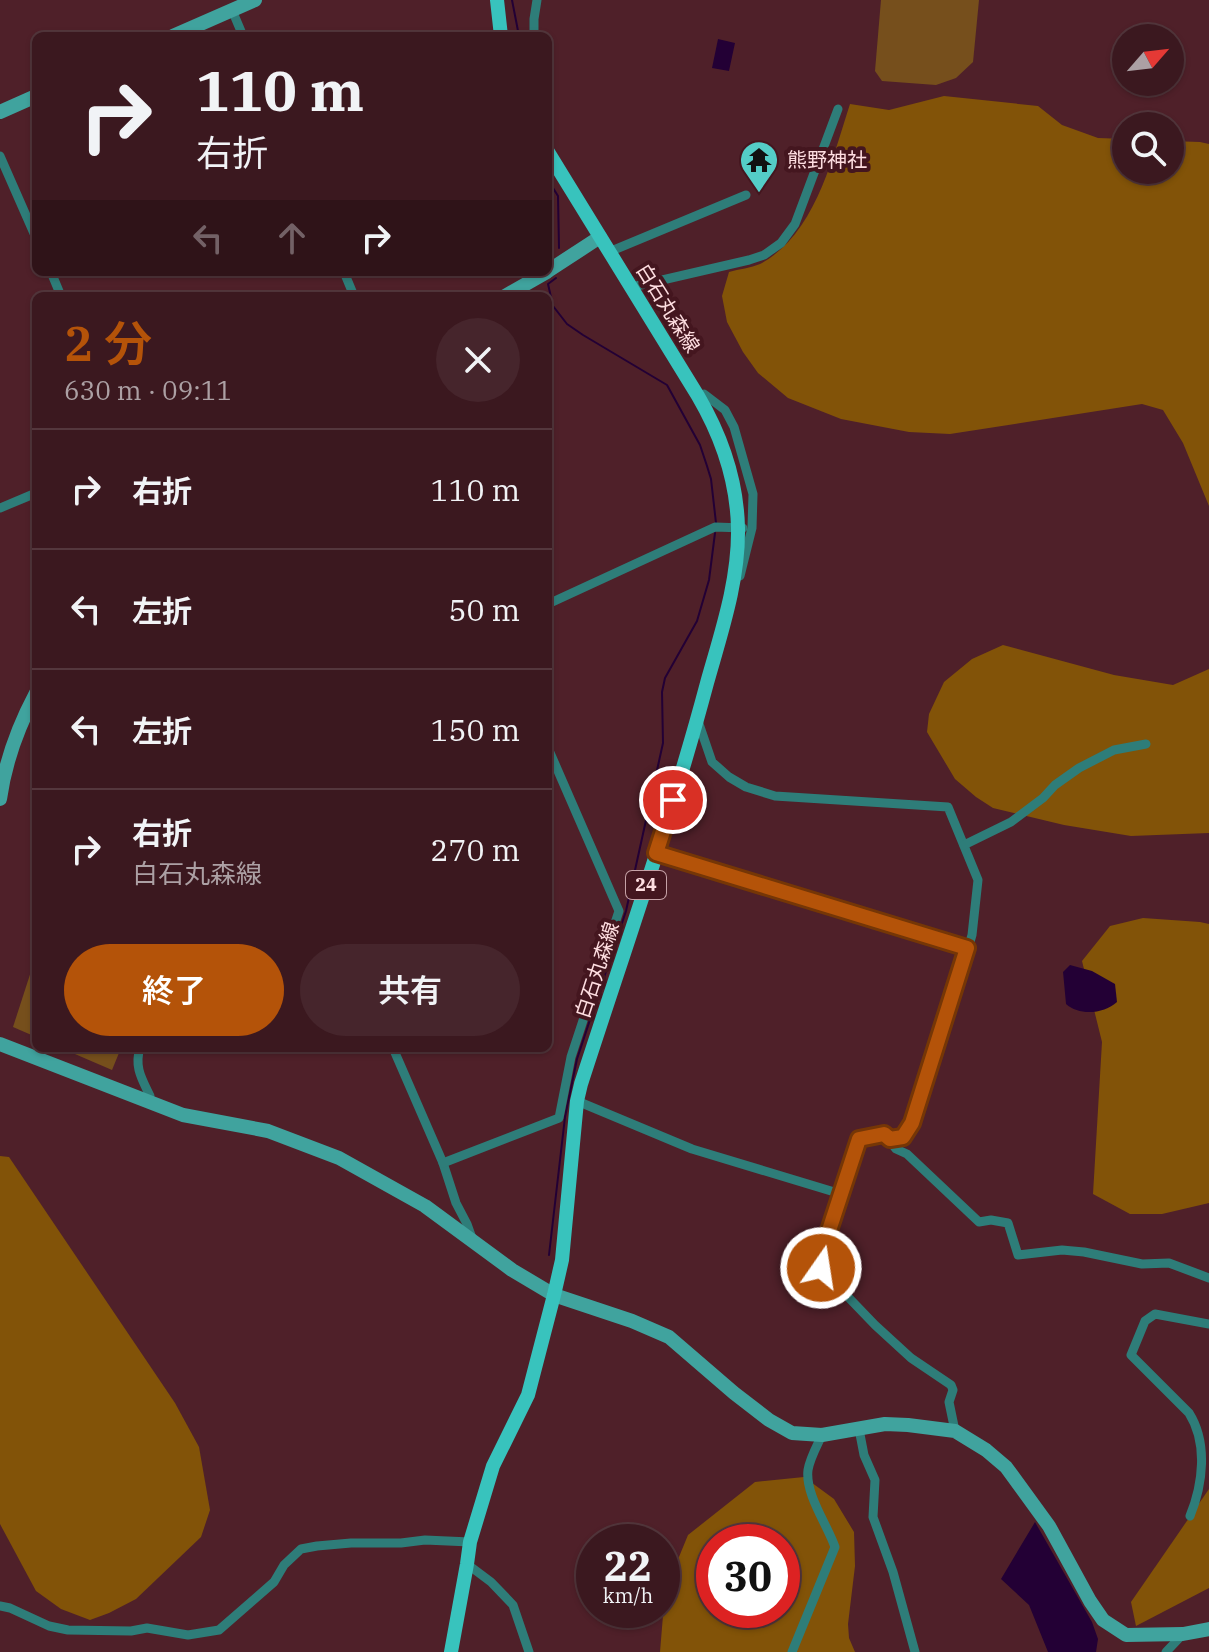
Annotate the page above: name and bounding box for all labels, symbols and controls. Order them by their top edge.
north arrow [1112,24,1184,96]
map controls [1112,24,1184,184]
text: 110 m [196,54,364,126]
icon: right [64,64,168,168]
button: search [1112,112,1184,184]
text: 右折 [196,129,268,176]
temple icon: 熊野神社 [738,139,780,194]
place label: 熊野神社 [787,146,867,173]
icon: left [186,216,230,260]
icon: ahead [270,216,314,260]
icon: right [354,216,398,260]
street label: 白石丸森線 [630,258,706,357]
text: 2 分 [64,312,152,374]
button: close [436,318,520,402]
text: 630 m · 09:11 [64,373,232,407]
icon: right [64,467,108,511]
text: 110 m [430,470,520,509]
text: 右折 [132,471,192,510]
icon: left [64,587,108,631]
text: 50 m [448,590,520,629]
text: 左折 [132,591,192,630]
icon: left [64,707,108,751]
text: 150 m [430,710,520,749]
text: 左折 [132,711,192,750]
pin [639,766,707,834]
icon: arrive [651,778,695,822]
text: 右折 [132,813,192,852]
icon: right [64,827,108,871]
text: 270 m [430,830,520,869]
text: 白石丸森線 [132,856,262,890]
road number: 24 [626,871,666,899]
street label: 白石丸森線 [568,918,625,1022]
button: 終了 [64,944,284,1036]
button: 共有 [300,944,520,1036]
position arrow [779,1226,863,1310]
speed limit sign: 30 [696,1524,800,1628]
text: 22 [604,1540,652,1592]
text: km/h [603,1582,653,1609]

